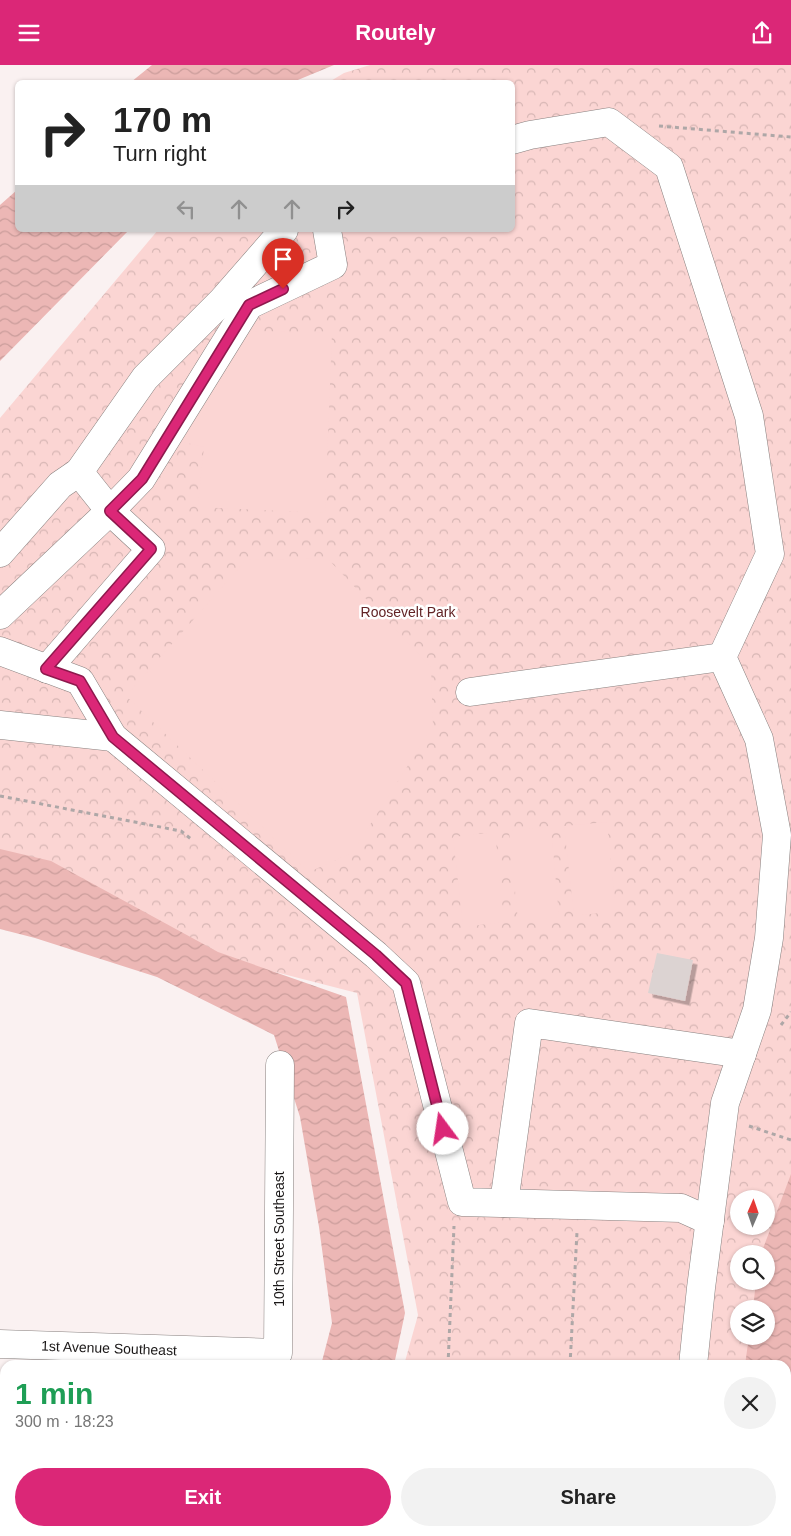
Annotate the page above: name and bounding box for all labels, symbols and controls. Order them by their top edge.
icon: menu [15,19,43,47]
icon: share [748,19,776,47]
text: Routely [355,20,436,45]
icon: right [30,100,95,165]
text: 170 m [113,100,212,139]
text: Turn right [113,141,206,166]
icon: left [172,195,200,223]
icon: ahead [225,195,253,223]
icon: ahead [278,195,306,223]
icon: right [331,195,359,223]
pin [262,238,304,289]
icon: arrive [269,245,297,273]
park label: Roosevelt Park [361,604,456,620]
position arrow [416,1102,468,1154]
street label: 10th Street Southeast [271,1171,287,1307]
north arrow [730,1190,775,1235]
map controls [730,1190,775,1345]
button: search [730,1245,775,1290]
button: layers [730,1300,775,1345]
street label: 1st Avenue Southeast [41,1338,177,1358]
text: 1 min [15,1377,93,1410]
button: close [724,1377,776,1429]
text: 300 m · 18:23 [15,1413,114,1430]
button: Exit [15,1468,391,1526]
button: Share [401,1468,776,1526]

